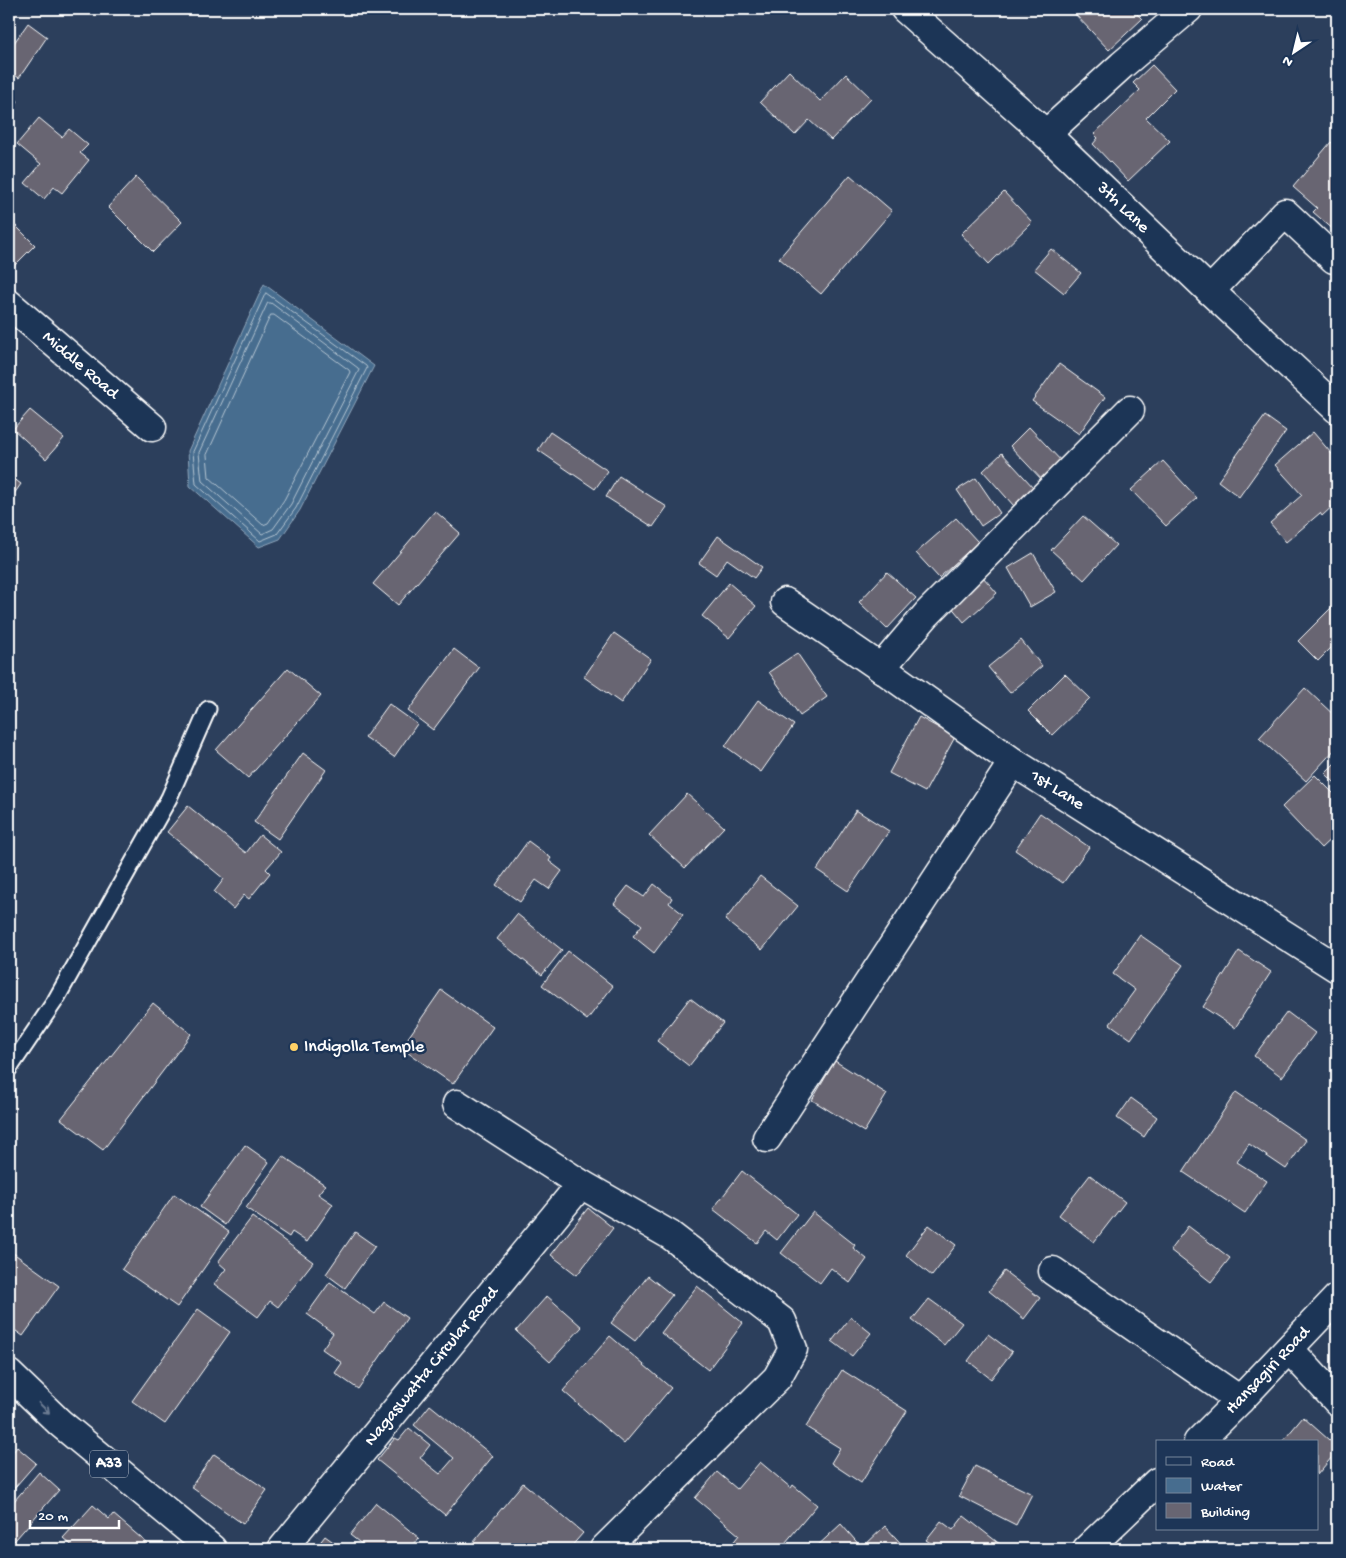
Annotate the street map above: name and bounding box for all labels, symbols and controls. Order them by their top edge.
north arrow [1268,28,1318,78]
text: N [1279,51,1297,70]
street label: 3th Lane [1091,177,1154,238]
street label: Middle Road [38,327,124,405]
street label: 1st Lane [1025,765,1089,815]
place label: Indigolla Temple [304,1037,425,1058]
marker: Indigolla Temple [288,1041,300,1053]
street label: Nagaswatta Circular Road [360,1281,504,1451]
street label: Hansagiri Road [1221,1321,1316,1419]
one-way arrow [38,1402,50,1414]
legend [1156,1440,1318,1530]
road number: A33 [90,1450,128,1478]
text: Road [1201,1454,1235,1472]
text: Water [1201,1478,1243,1496]
scale bar [30,1498,119,1530]
text: Building [1200,1504,1250,1522]
text: 20 m [38,1508,68,1526]

